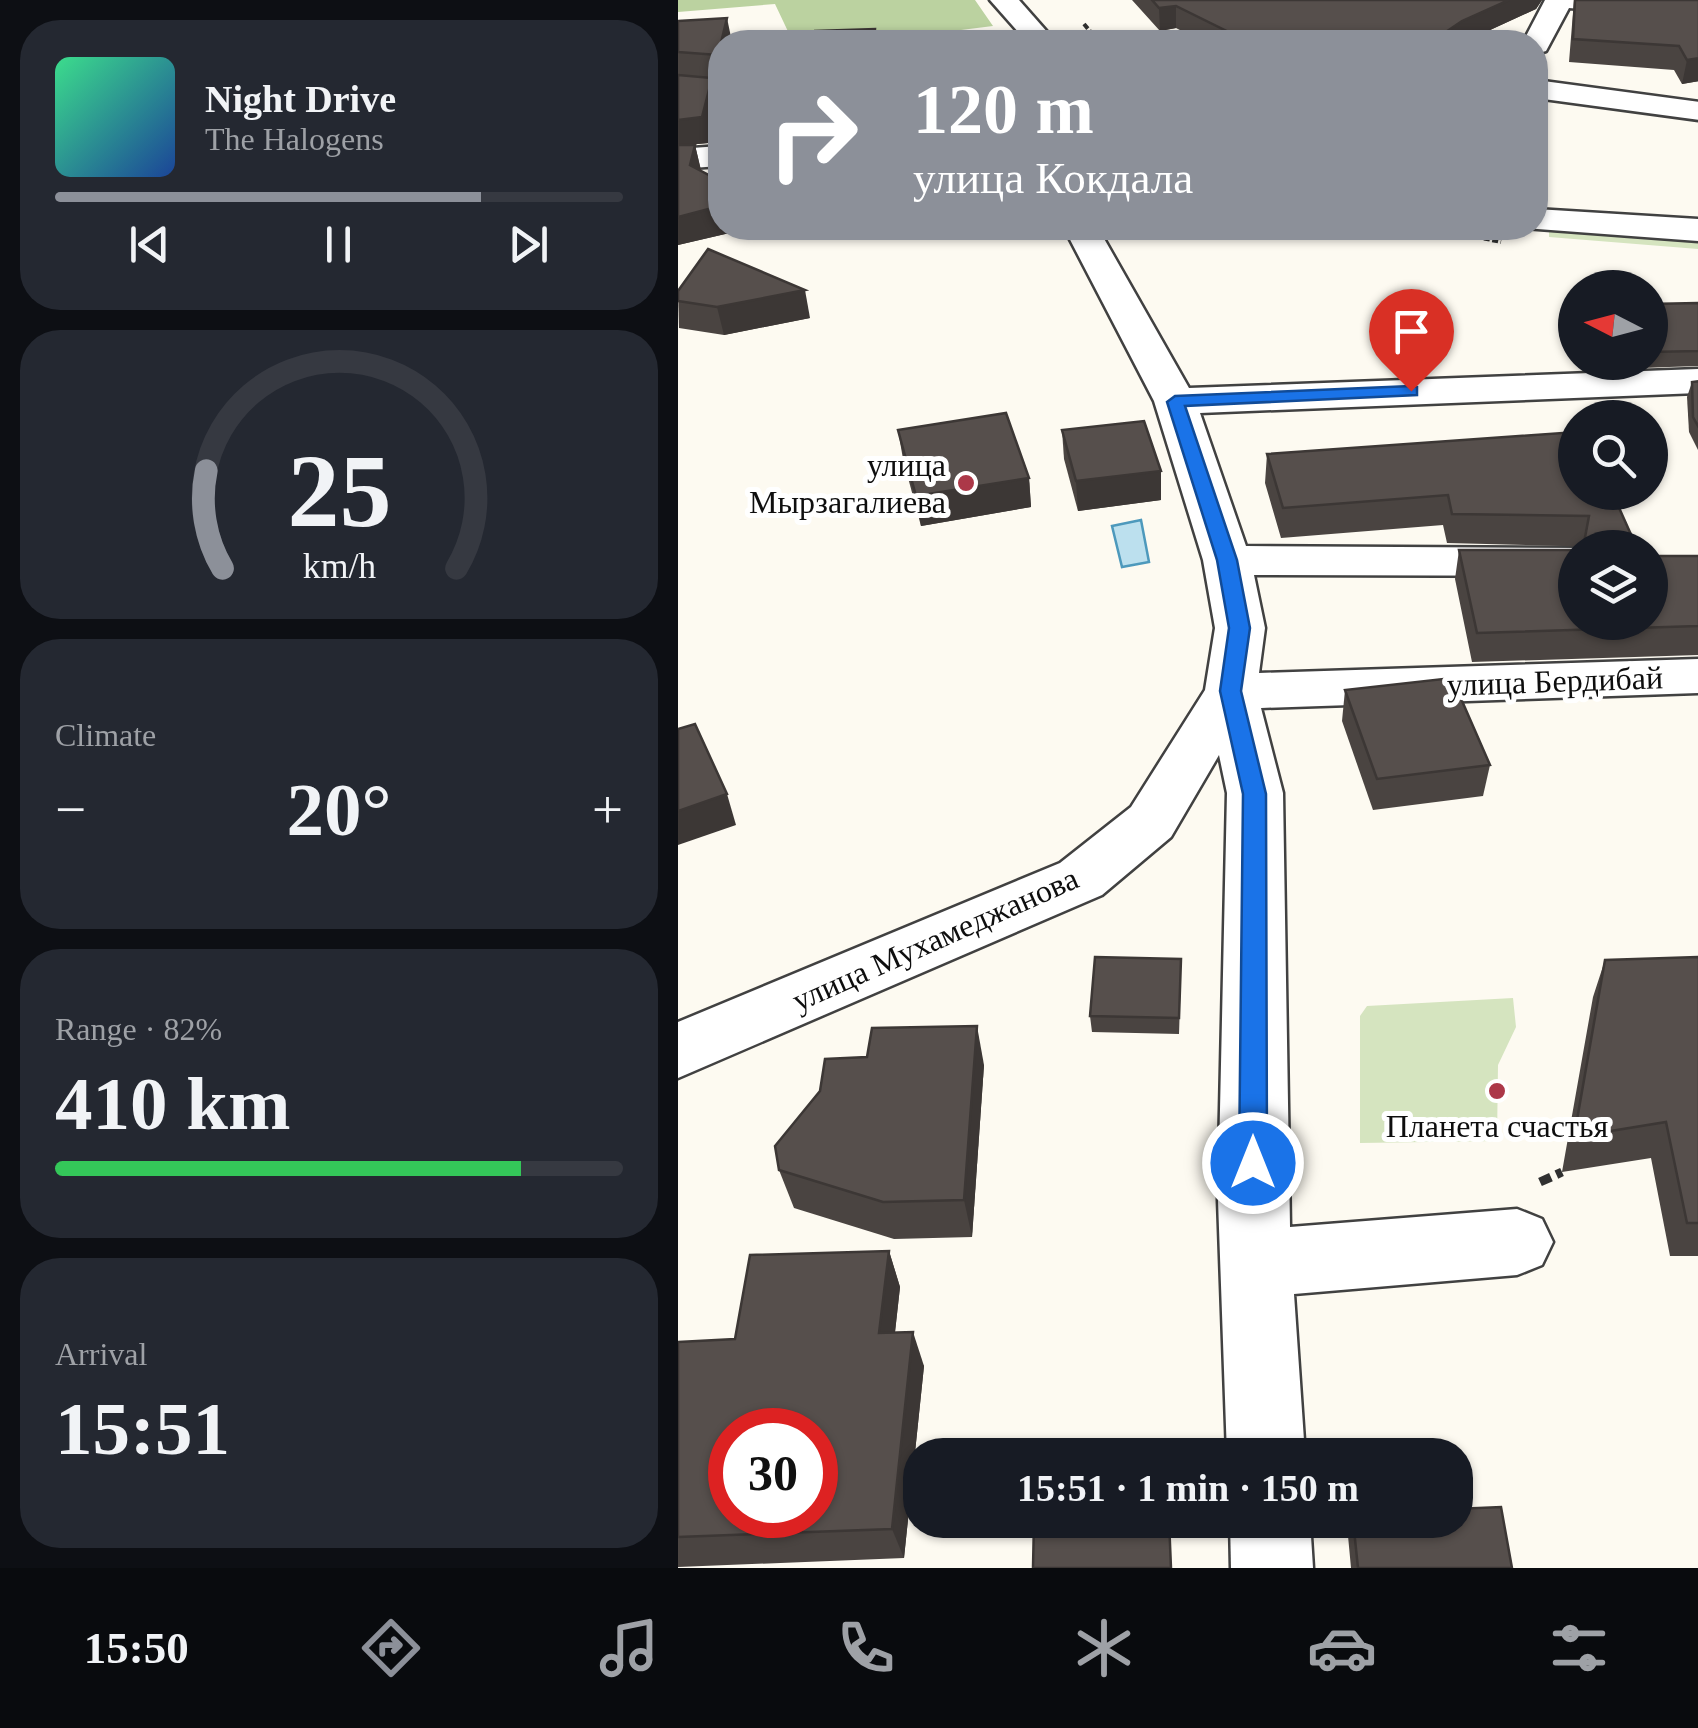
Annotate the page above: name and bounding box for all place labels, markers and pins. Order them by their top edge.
pin [1369,289,1454,392]
place label: улица Мырзагалиева [749,447,946,520]
marker: улица Мырзагалиева [955,472,977,494]
marker: Планета счастья [1486,1080,1508,1102]
place label: Планета счастья [1386,1108,1609,1144]

